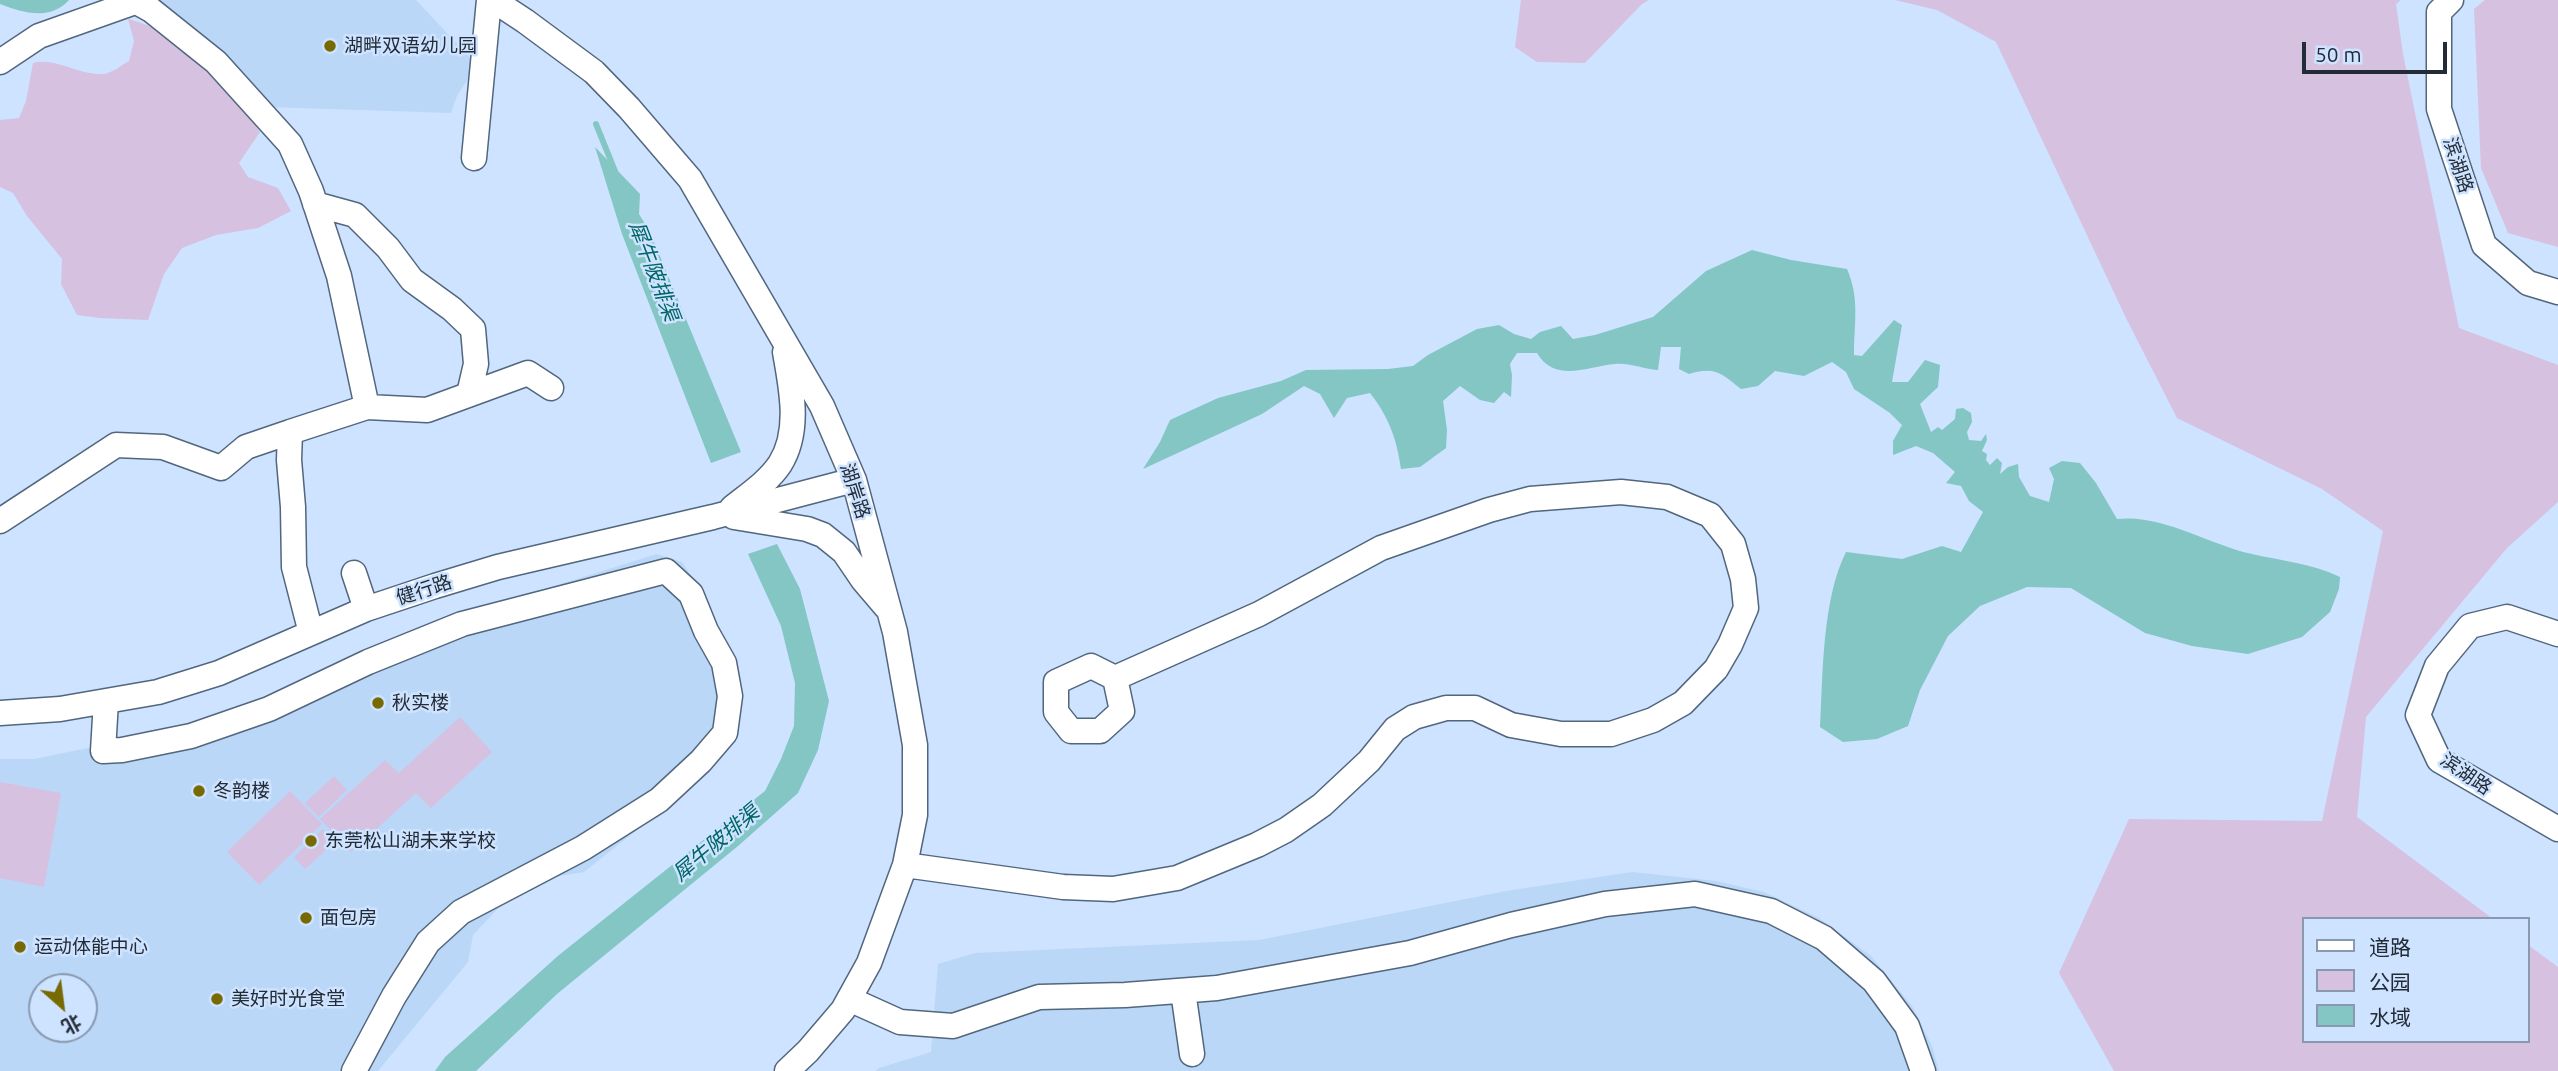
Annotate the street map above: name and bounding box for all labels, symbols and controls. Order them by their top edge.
scale bar [2306,28,2451,72]
place label: 湖畔双语幼儿园 [344,35,477,57]
marker: 湖畔双语幼儿园 [322,38,338,54]
text: 50 m [2315,42,2362,66]
street label: 滨湖路 [2438,134,2478,196]
water label: 犀牛陂排渠 [623,217,685,325]
street label: 湖岸路 [835,460,875,522]
street label: 健行路 [393,570,455,610]
place label: 秋实楼 [392,692,449,714]
marker: 秋实楼 [370,695,386,711]
street label: 滨湖路 [2436,748,2496,800]
place label: 冬韵楼 [213,780,270,802]
marker: 冬韵楼 [191,783,207,799]
water label: 犀牛陂排渠 [668,800,764,886]
place label: 东莞松山湖未来学校 [325,830,496,852]
marker: 东莞松山湖未来学校 [303,833,319,849]
place label: 面包房 [320,907,377,929]
marker: 面包房 [298,910,314,926]
legend [2302,917,2530,1043]
text: 道路 [2369,935,2411,959]
place label: 运动体能中心 [34,936,148,958]
marker: 运动体能中心 [12,939,28,955]
text: 公园 [2369,970,2411,994]
north arrow [28,973,98,1043]
place label: 美好时光食堂 [231,988,345,1010]
marker: 美好时光食堂 [209,991,225,1007]
text: 水域 [2369,1005,2411,1029]
text: 北 [58,1011,85,1039]

